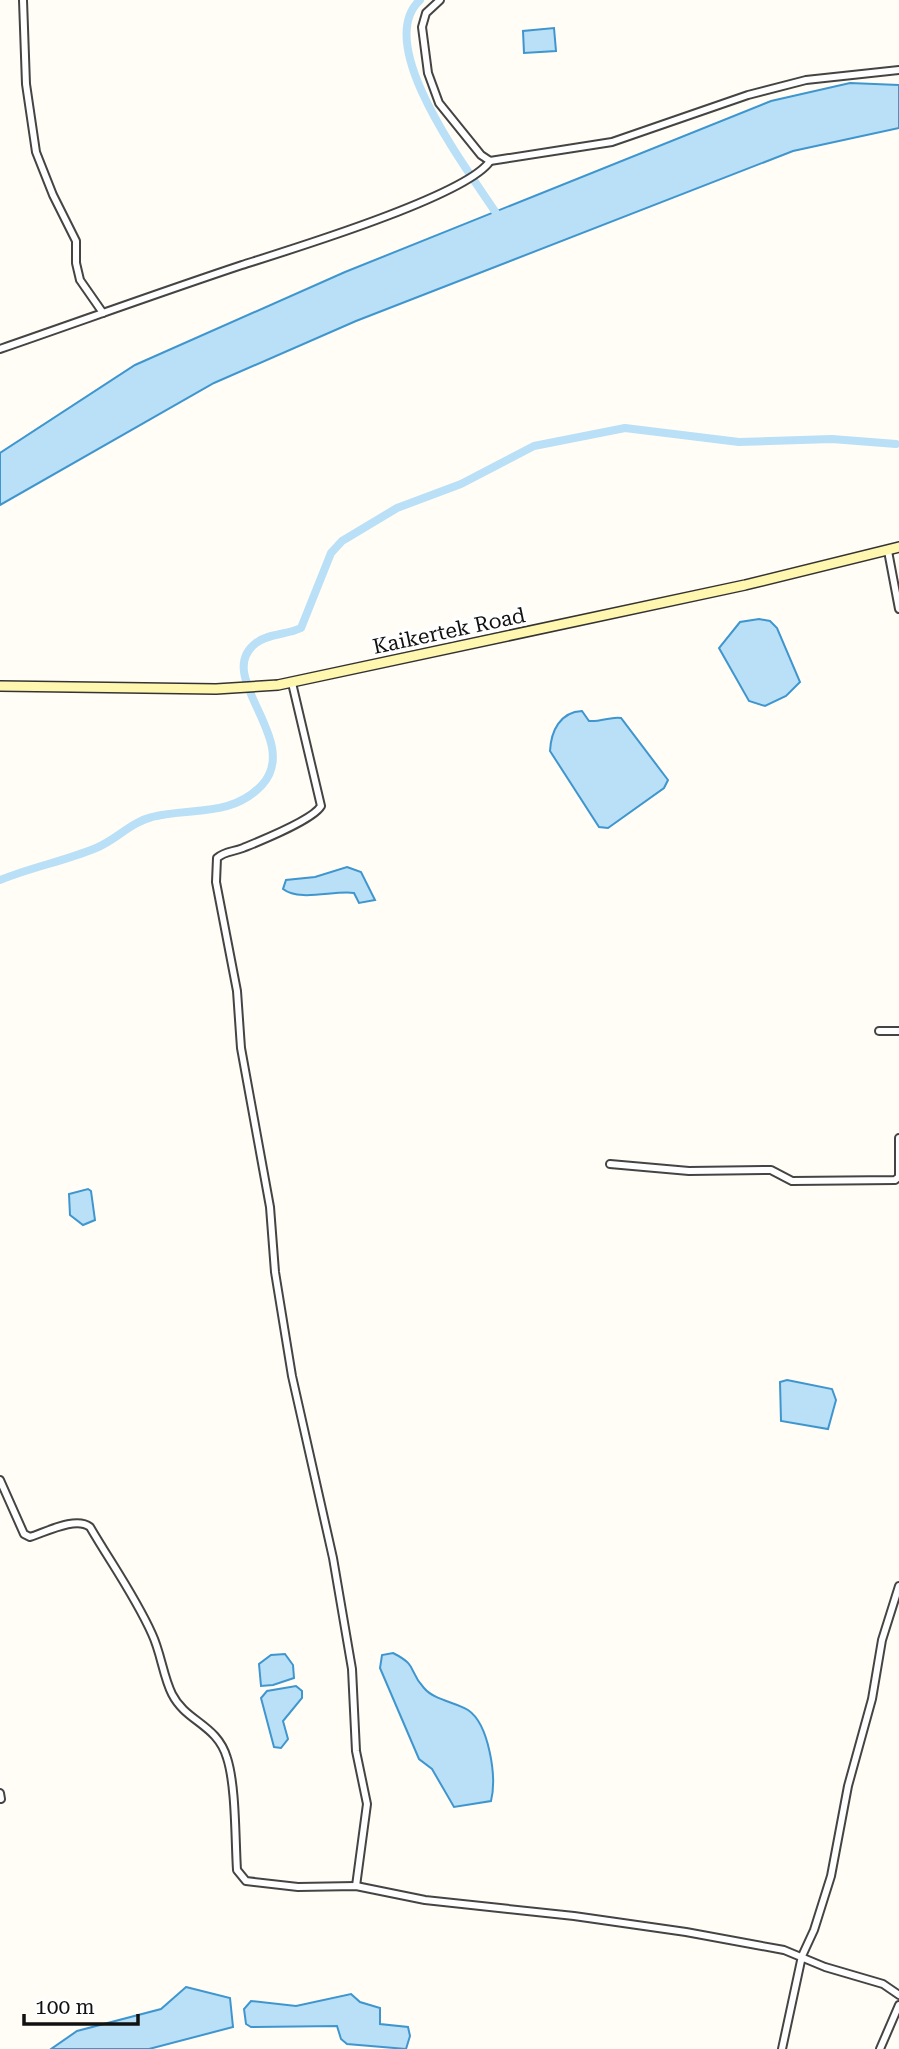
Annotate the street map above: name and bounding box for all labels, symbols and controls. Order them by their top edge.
street label: Kaikertek Road [371,603,528,659]
scale bar [24,1982,138,2026]
text: 100 m [35,1995,95,2019]

